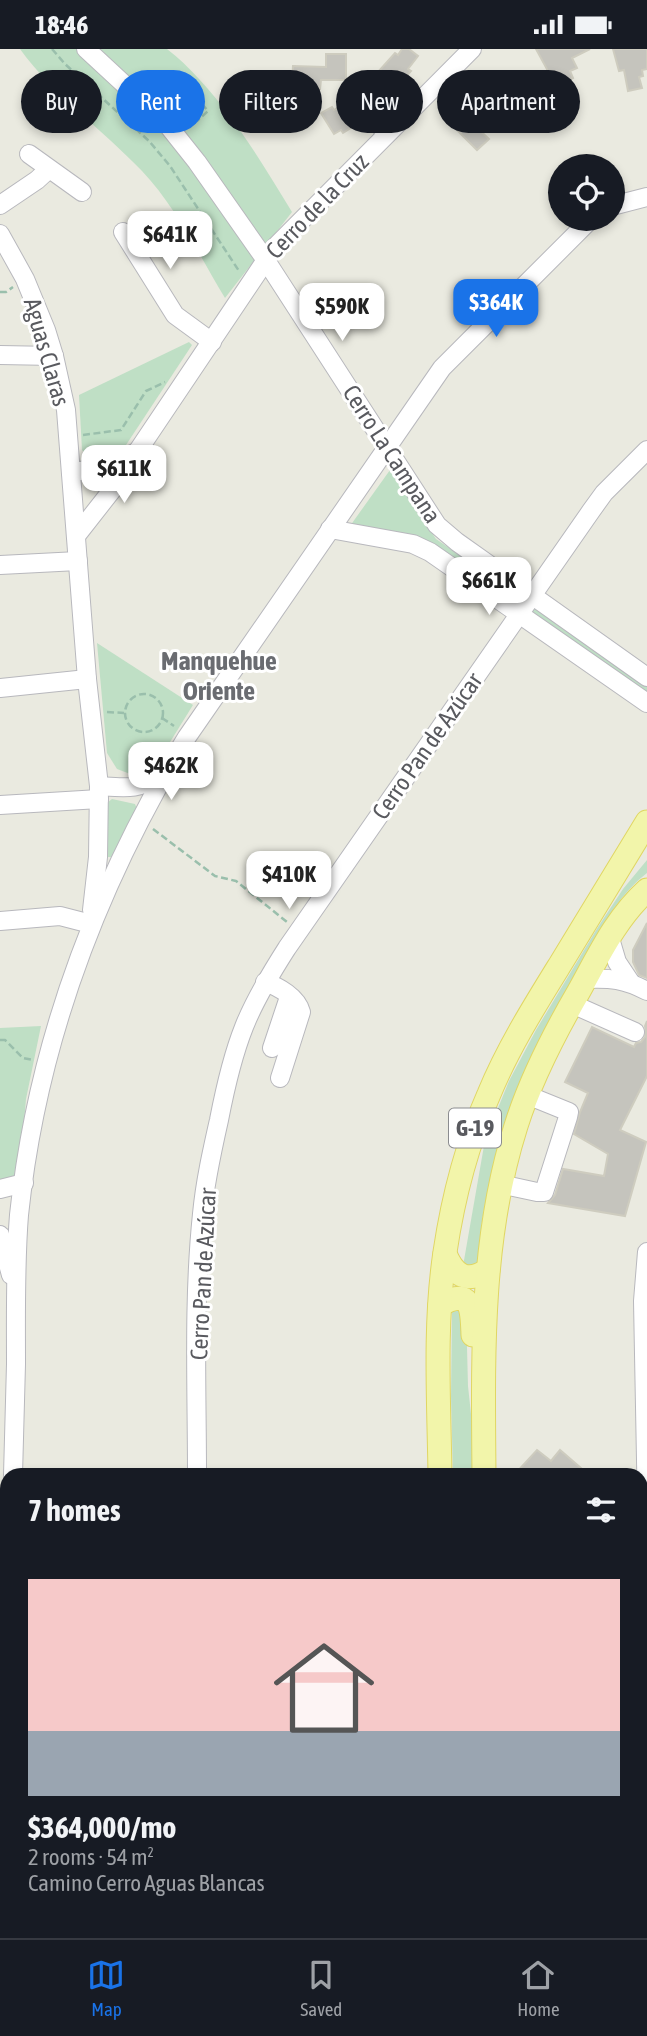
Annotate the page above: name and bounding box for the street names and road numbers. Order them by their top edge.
street label: Cerro de la Cruz [260,148,374,264]
street label: Aguas Claras [19,295,75,409]
street label: Cerro La Campana [337,380,447,528]
street label: Cerro Pan de Azúcar [366,667,488,824]
road number: G-19 [449,1109,501,1147]
street label: Cerro Pan de Azúcar [185,1186,221,1361]

